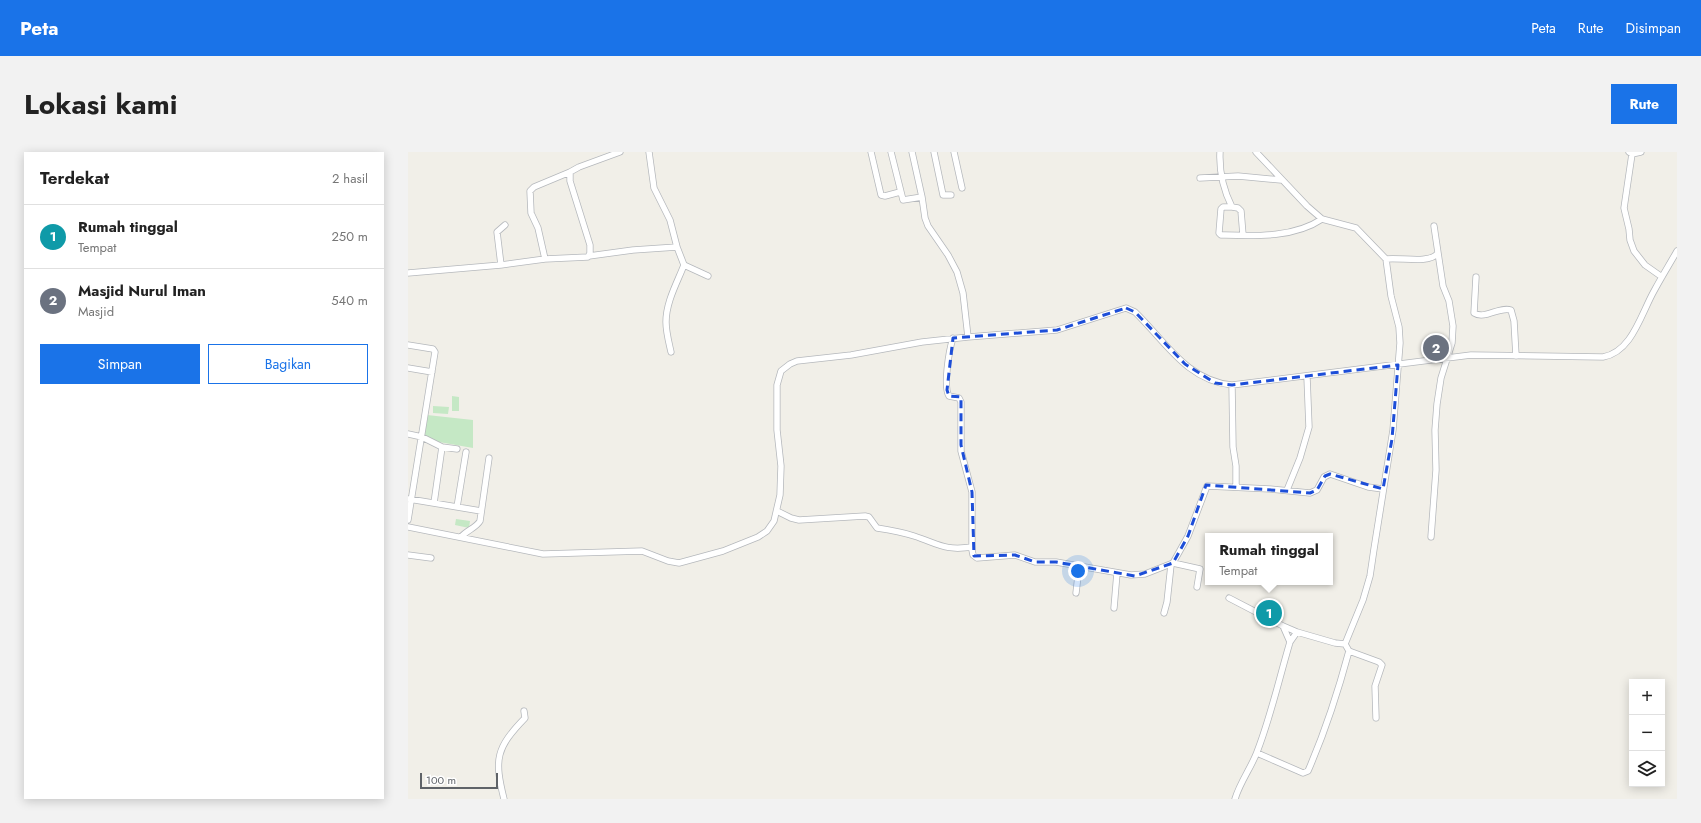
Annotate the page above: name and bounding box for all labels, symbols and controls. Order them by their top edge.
text: Peta [20,15,58,42]
text: Peta [1531,18,1556,38]
text: Rute [1578,18,1604,38]
text: Disimpan [1626,18,1681,38]
text: Lokasi kami [24,84,177,125]
button: Rute [1611,84,1677,124]
text: Terdekat [40,166,109,190]
text: 2 hasil [332,169,368,188]
text: Rumah tinggal [78,216,178,238]
text: 1 [50,227,56,246]
text: 250 m [331,227,368,246]
text: Tempat [78,238,116,257]
text: Masjid Nurul Iman [78,280,206,302]
text: 2 [49,291,57,310]
text: 540 m [331,291,368,310]
text: Masjid [78,302,114,321]
pin: 2 [1423,333,1449,363]
button: Simpan [40,344,200,384]
button: Bagikan [208,344,368,384]
popup [1205,533,1333,585]
text: Rumah tinggal [1219,539,1319,561]
your location [1068,561,1088,581]
text: Tempat [1219,561,1258,580]
pin: 1 [1256,598,1282,628]
map controls [1629,679,1665,787]
button: + [1629,679,1665,715]
button: − [1629,715,1665,751]
button: layers [1629,751,1665,787]
scale bar [420,771,498,790]
text: 100 m [426,772,456,788]

